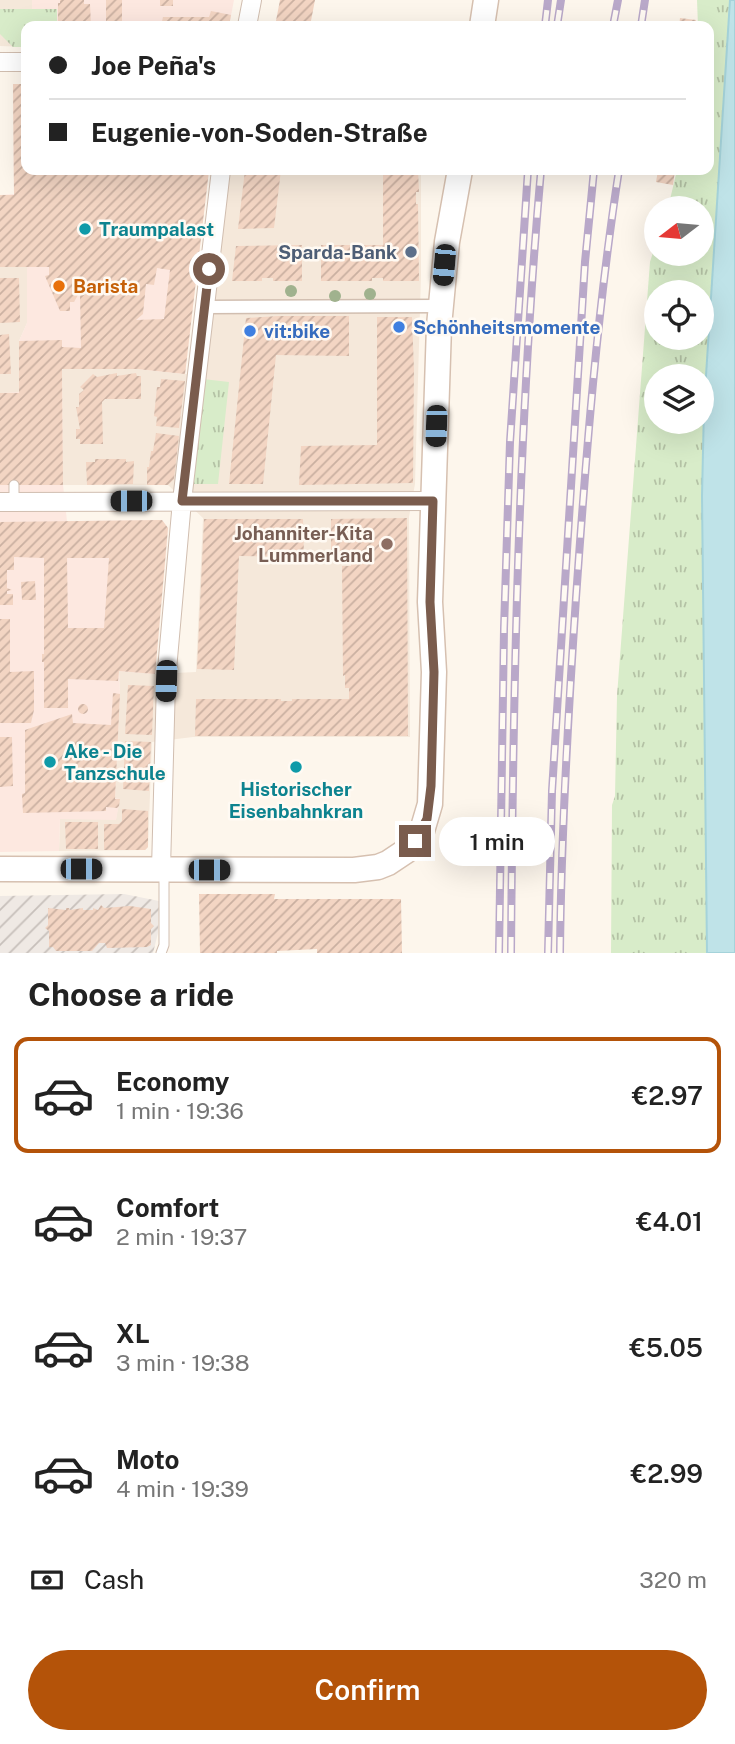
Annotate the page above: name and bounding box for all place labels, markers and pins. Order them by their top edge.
place label: Traumpalast [99,218,214,240]
marker: Traumpalast [77,221,93,237]
place label: Sparda-Bank [278,241,397,263]
marker: Sparda-Bank [403,244,419,260]
place label: Barista [73,275,138,297]
marker: Barista [51,278,67,294]
place label: Schönheitsmomente [413,316,600,338]
marker: Schönheitsmomente [391,319,407,335]
place label: vit:bike [264,320,330,342]
marker: vit:bike [242,323,258,339]
place label: Johanniter-Kita Lummerland [234,522,373,566]
marker: Johanniter-Kita Lummerland [379,536,395,552]
place label: Ake - Die Tanzschule [64,740,166,784]
marker: Ake - Die Tanzschule [42,754,58,770]
marker: Historischer Eisenbahnkran [288,759,304,775]
place label: Historischer Eisenbahnkran [229,778,363,822]

